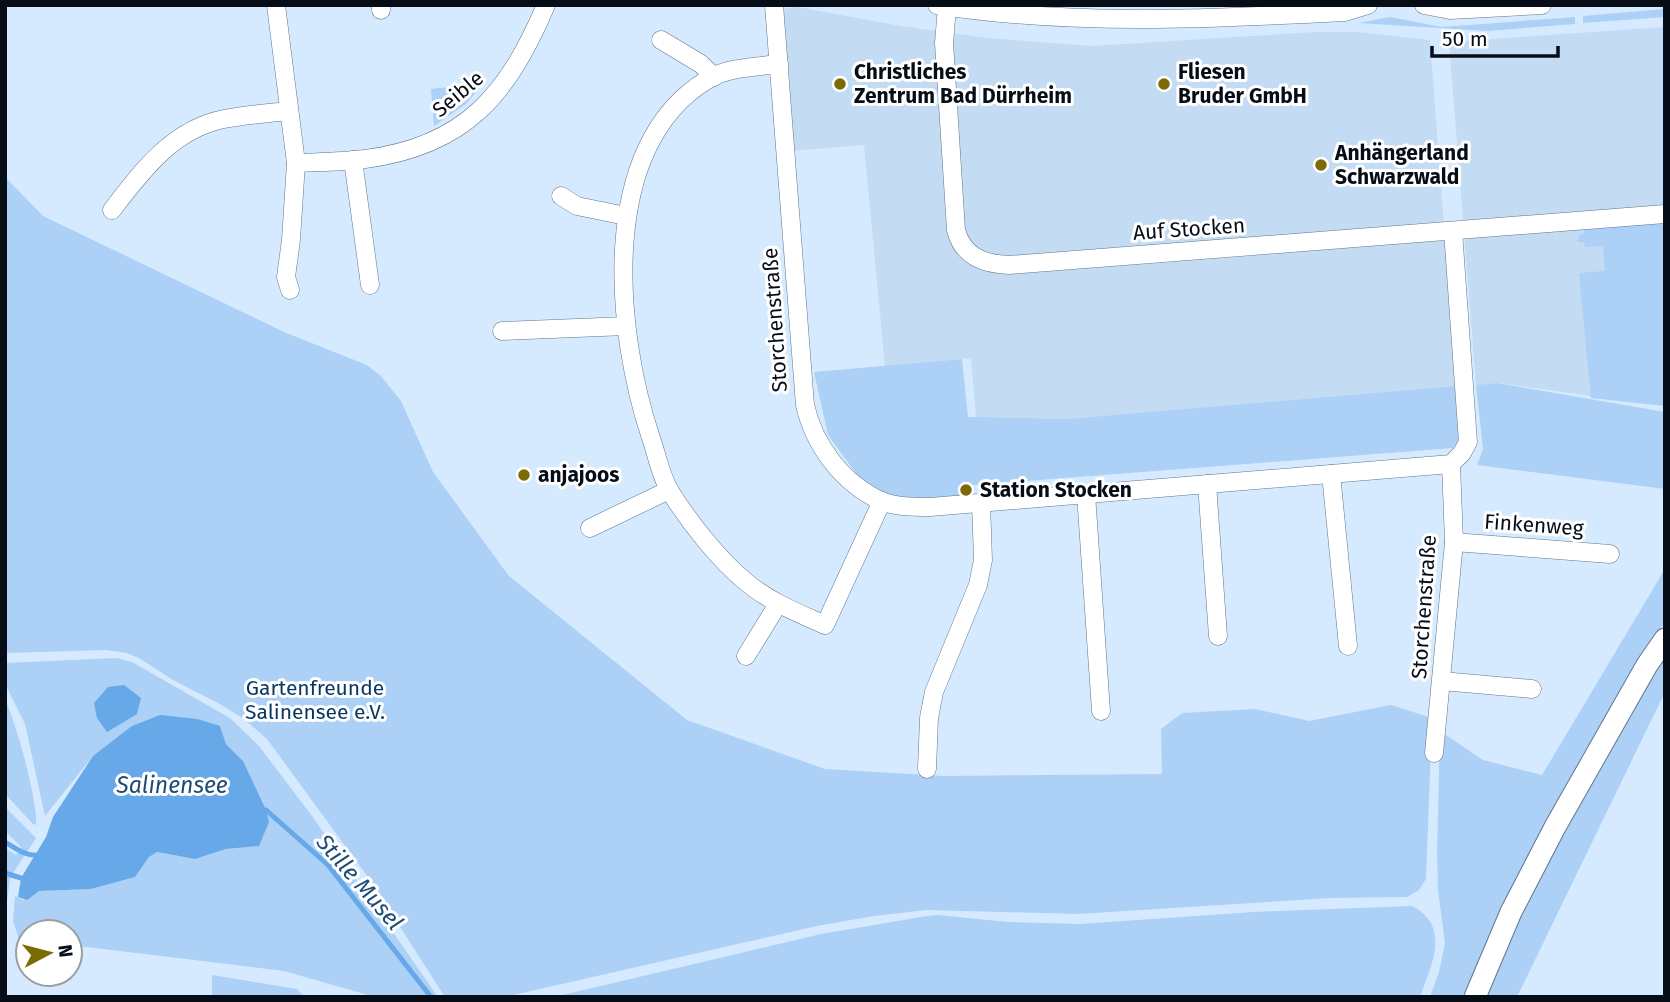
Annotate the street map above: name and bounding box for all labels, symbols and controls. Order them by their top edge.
scale bar [1432,14,1558,58]
text: 50 m [1442,26,1488,52]
place label: Christliches Zentrum Bad Dürrheim [854,59,1072,109]
place label: Fliesen Bruder GmbH [1178,59,1307,109]
street label: Seible [427,65,489,123]
marker: Christliches Zentrum Bad Dürrheim [832,76,848,92]
marker: Fliesen Bruder GmbH [1156,76,1172,92]
place label: Anhängerland Schwarzwald [1334,140,1469,190]
marker: Anhängerland Schwarzwald [1313,157,1329,173]
street label: Auf Stocken [1132,212,1246,246]
street label: Storchenstraße [757,247,793,393]
place label: anjajoos [538,462,619,488]
marker: anjajoos [516,467,532,483]
place label: Station Stocken [980,477,1132,503]
marker: Station Stocken [958,482,974,498]
street label: Finkenweg [1483,509,1585,541]
street label: Storchenstraße [1406,534,1442,680]
park label: Gartenfreunde Salinensee e.V. [245,675,385,725]
water label: Salinensee [115,771,228,799]
water label: Stille Musel [310,827,409,936]
north arrow [14,918,84,988]
text: N [53,943,78,959]

